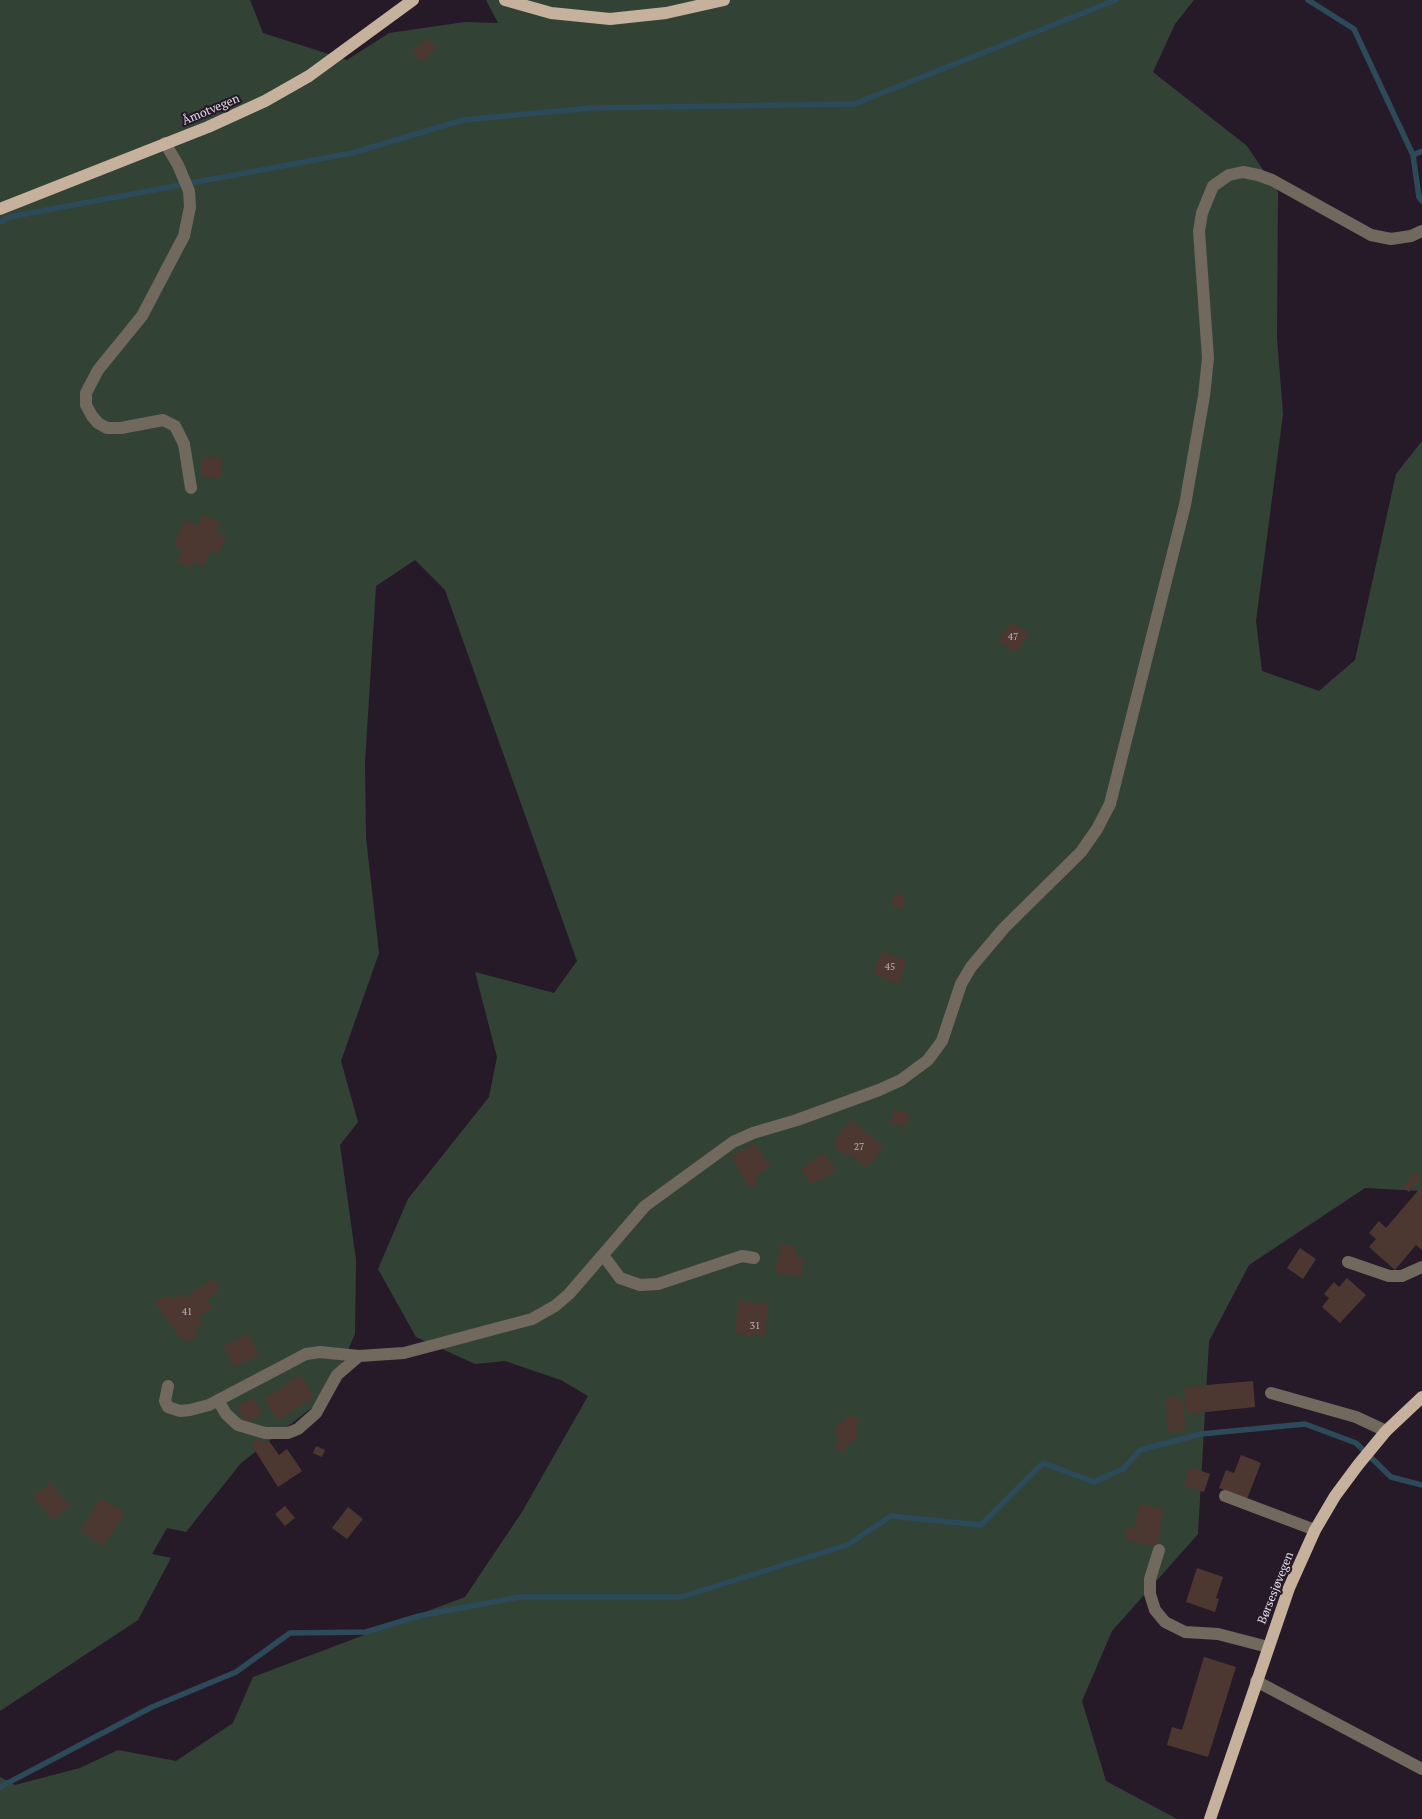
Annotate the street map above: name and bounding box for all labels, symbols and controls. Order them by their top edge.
street label: Åmotvegen [180,91,242,129]
house number: 47 [1008,631,1018,643]
house number: 45 [885,961,895,973]
house number: 27 [854,1141,864,1153]
house number: 41 [182,1306,192,1318]
house number: 31 [750,1320,760,1332]
street label: Børsesjøvegen [1255,1550,1297,1626]

